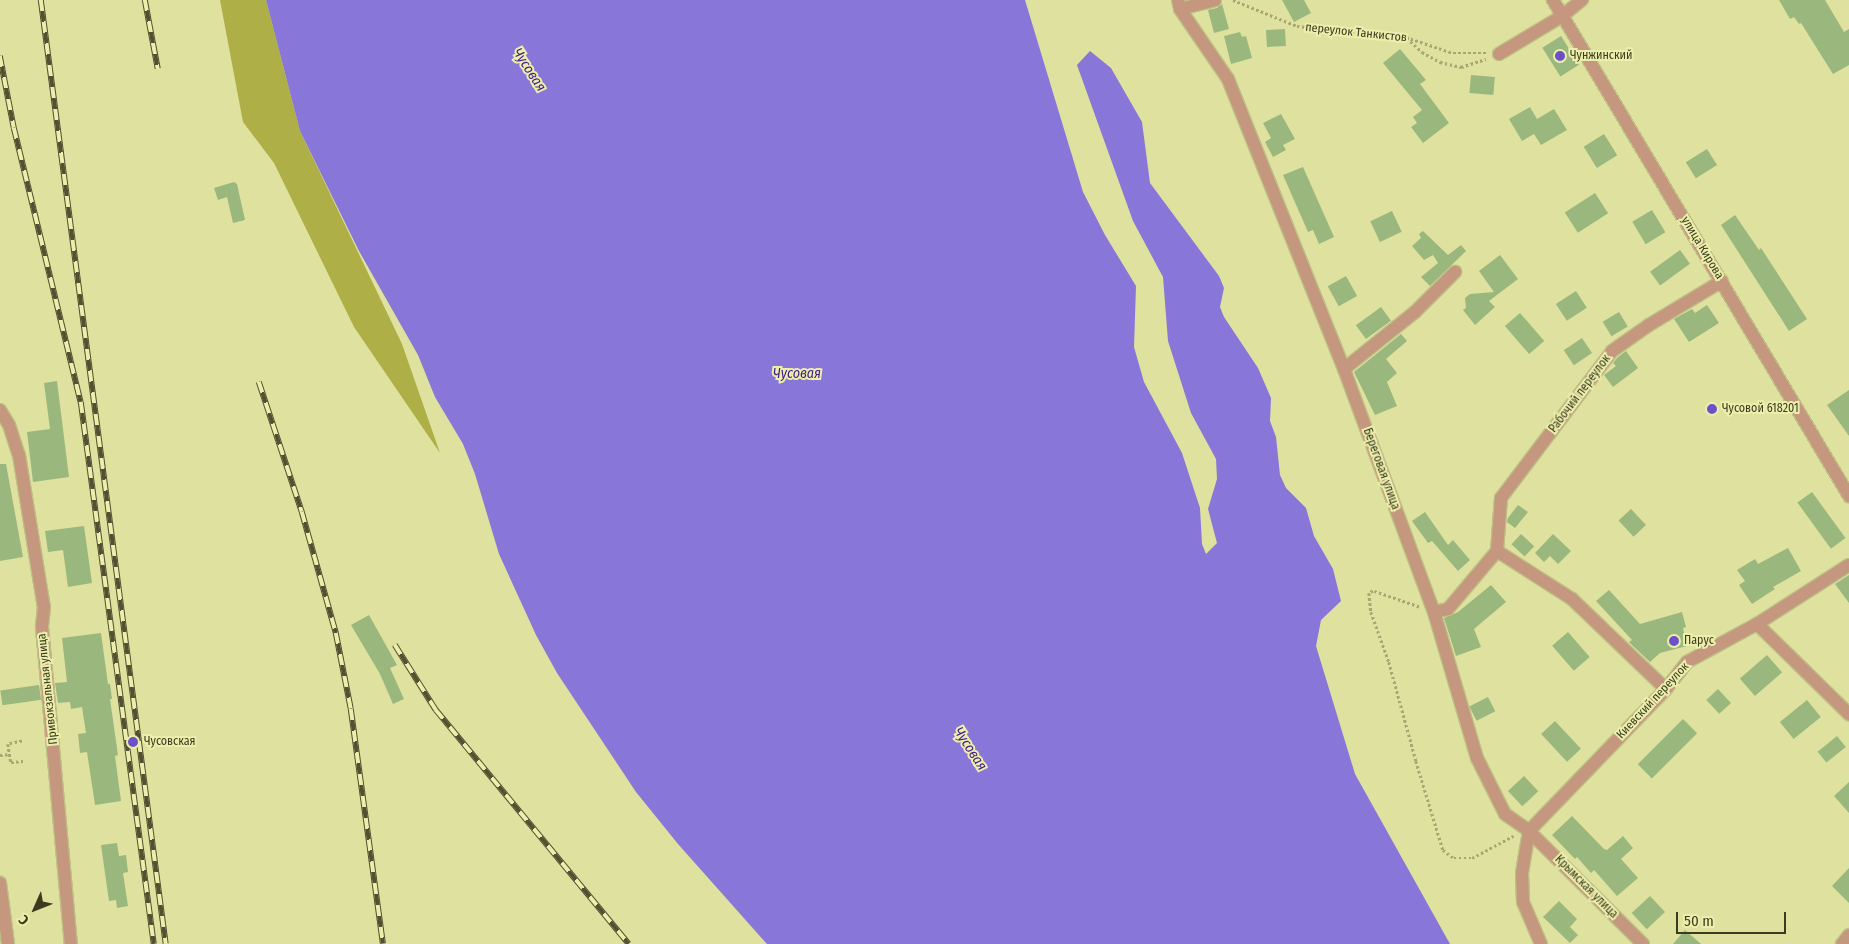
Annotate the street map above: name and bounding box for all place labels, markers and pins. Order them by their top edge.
place label: Чунжинский [1570,49,1632,63]
marker: Чунжинский [1554,50,1566,62]
place label: Чусовой 618201 [1722,402,1799,416]
marker: Чусовой 618201 [1706,403,1718,415]
place label: Парус [1684,634,1714,648]
marker: Парус [1668,635,1680,647]
marker: Чусовская [126,735,140,749]
place label: Чусовская [144,735,196,749]

